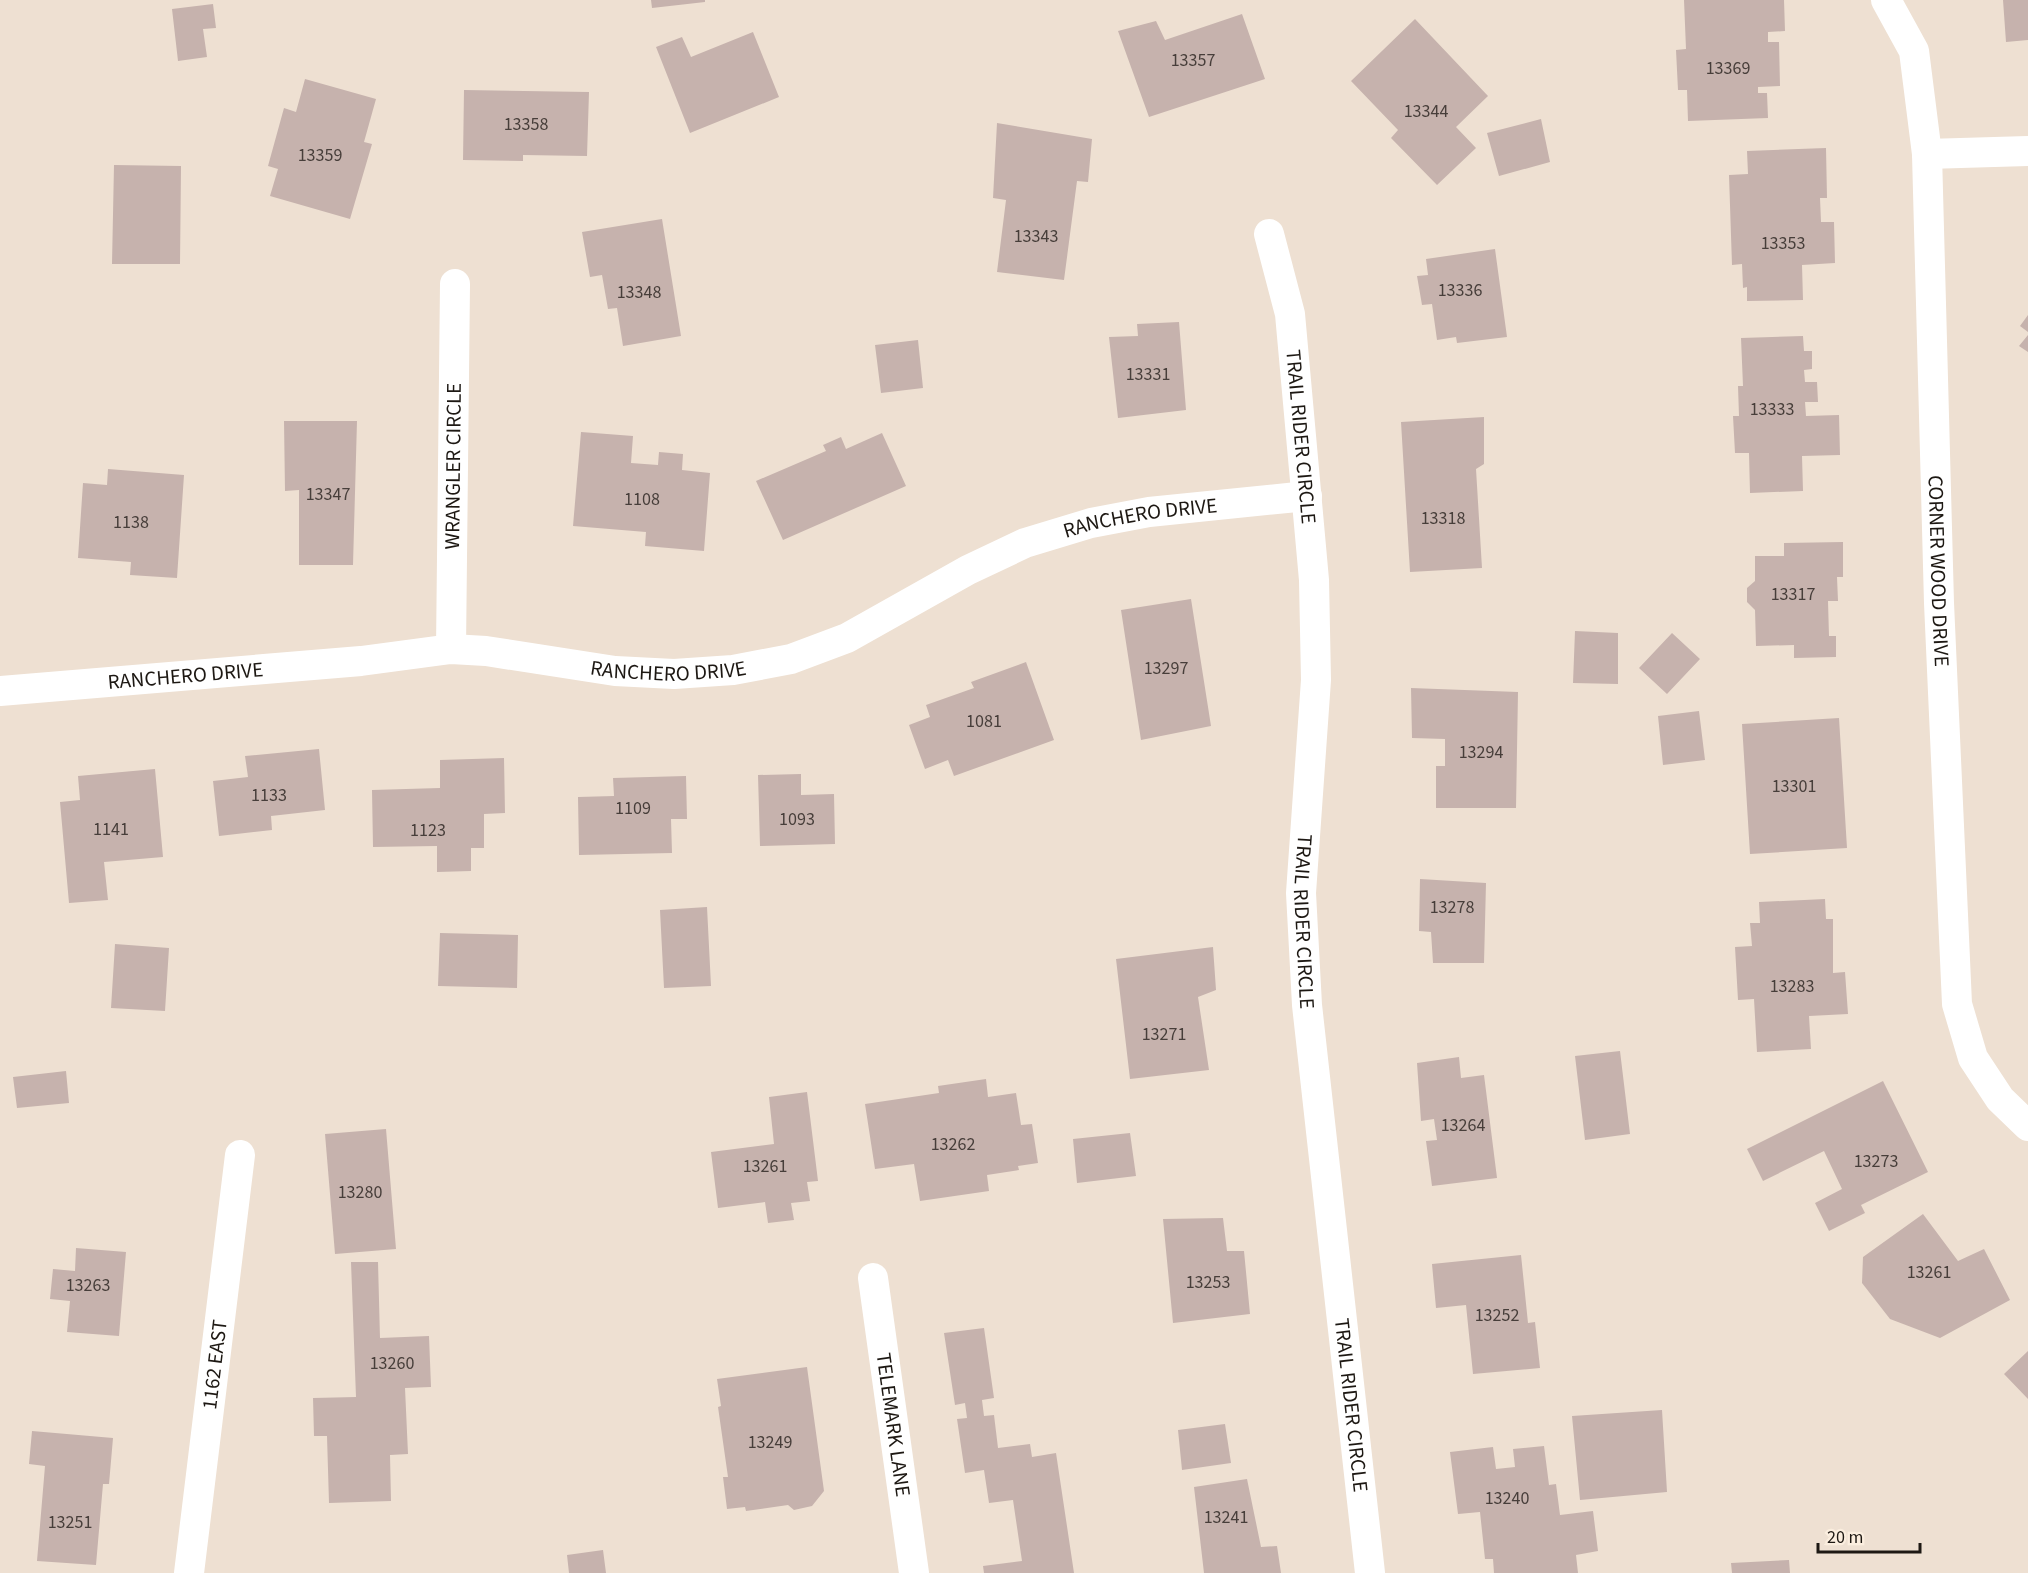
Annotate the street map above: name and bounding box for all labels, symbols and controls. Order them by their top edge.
house number: 13357 [1171,48,1215,73]
house number: 13369 [1706,56,1750,81]
house number: 13344 [1404,99,1448,124]
house number: 13358 [504,112,548,137]
house number: 13359 [298,143,342,168]
house number: 13343 [1014,224,1058,249]
house number: 13353 [1761,231,1805,256]
house number: 13336 [1438,278,1482,303]
house number: 13348 [617,280,661,305]
street label: TRAIL RIDER CIRCLE [1278,348,1324,525]
house number: 13331 [1126,362,1170,387]
street label: WRANGLER CIRCLE [437,383,469,549]
house number: 13333 [1750,397,1794,422]
street label: CORNER WOOD DRIVE [1921,475,1957,667]
house number: 13347 [306,482,350,507]
house number: 1108 [624,487,660,512]
street label: RANCHERO DRIVE [1059,490,1219,546]
house number: 13318 [1421,506,1465,531]
house number: 1138 [113,510,149,535]
house number: 13317 [1771,582,1815,607]
street label: RANCHERO DRIVE [588,652,749,689]
street label: RANCHERO DRIVE [106,654,264,697]
house number: 13297 [1144,656,1188,681]
house number: 1081 [966,709,1002,734]
house number: 13294 [1459,740,1503,765]
house number: 13301 [1772,774,1816,799]
house number: 1133 [251,783,287,808]
house number: 1109 [615,796,651,821]
house number: 1093 [779,807,815,832]
house number: 1141 [93,817,129,842]
house number: 1123 [410,818,446,843]
street label: TRAIL RIDER CIRCLE [1286,833,1322,1010]
house number: 13278 [1430,895,1474,920]
house number: 13283 [1770,974,1814,999]
house number: 13271 [1142,1022,1186,1047]
house number: 13264 [1441,1113,1485,1138]
house number: 13262 [931,1132,975,1157]
house number: 13273 [1854,1149,1898,1174]
house number: 13261 [743,1154,787,1179]
house number: 13280 [338,1180,382,1205]
house number: 13261 [1907,1260,1951,1285]
house number: 13253 [1186,1270,1230,1295]
house number: 13263 [66,1273,110,1298]
house number: 13252 [1475,1303,1519,1328]
street label: TRAIL RIDER CIRCLE [1327,1316,1376,1494]
street label: 1162 EAST [194,1318,235,1411]
house number: 13260 [370,1351,414,1376]
street label: TELEMARK LANE [869,1351,918,1498]
house number: 13249 [748,1430,792,1455]
house number: 13240 [1485,1486,1529,1511]
house number: 13241 [1204,1505,1248,1530]
house number: 13251 [48,1510,92,1535]
scale bar [1818,1516,1920,1554]
text: 20 m [1827,1525,1863,1550]

